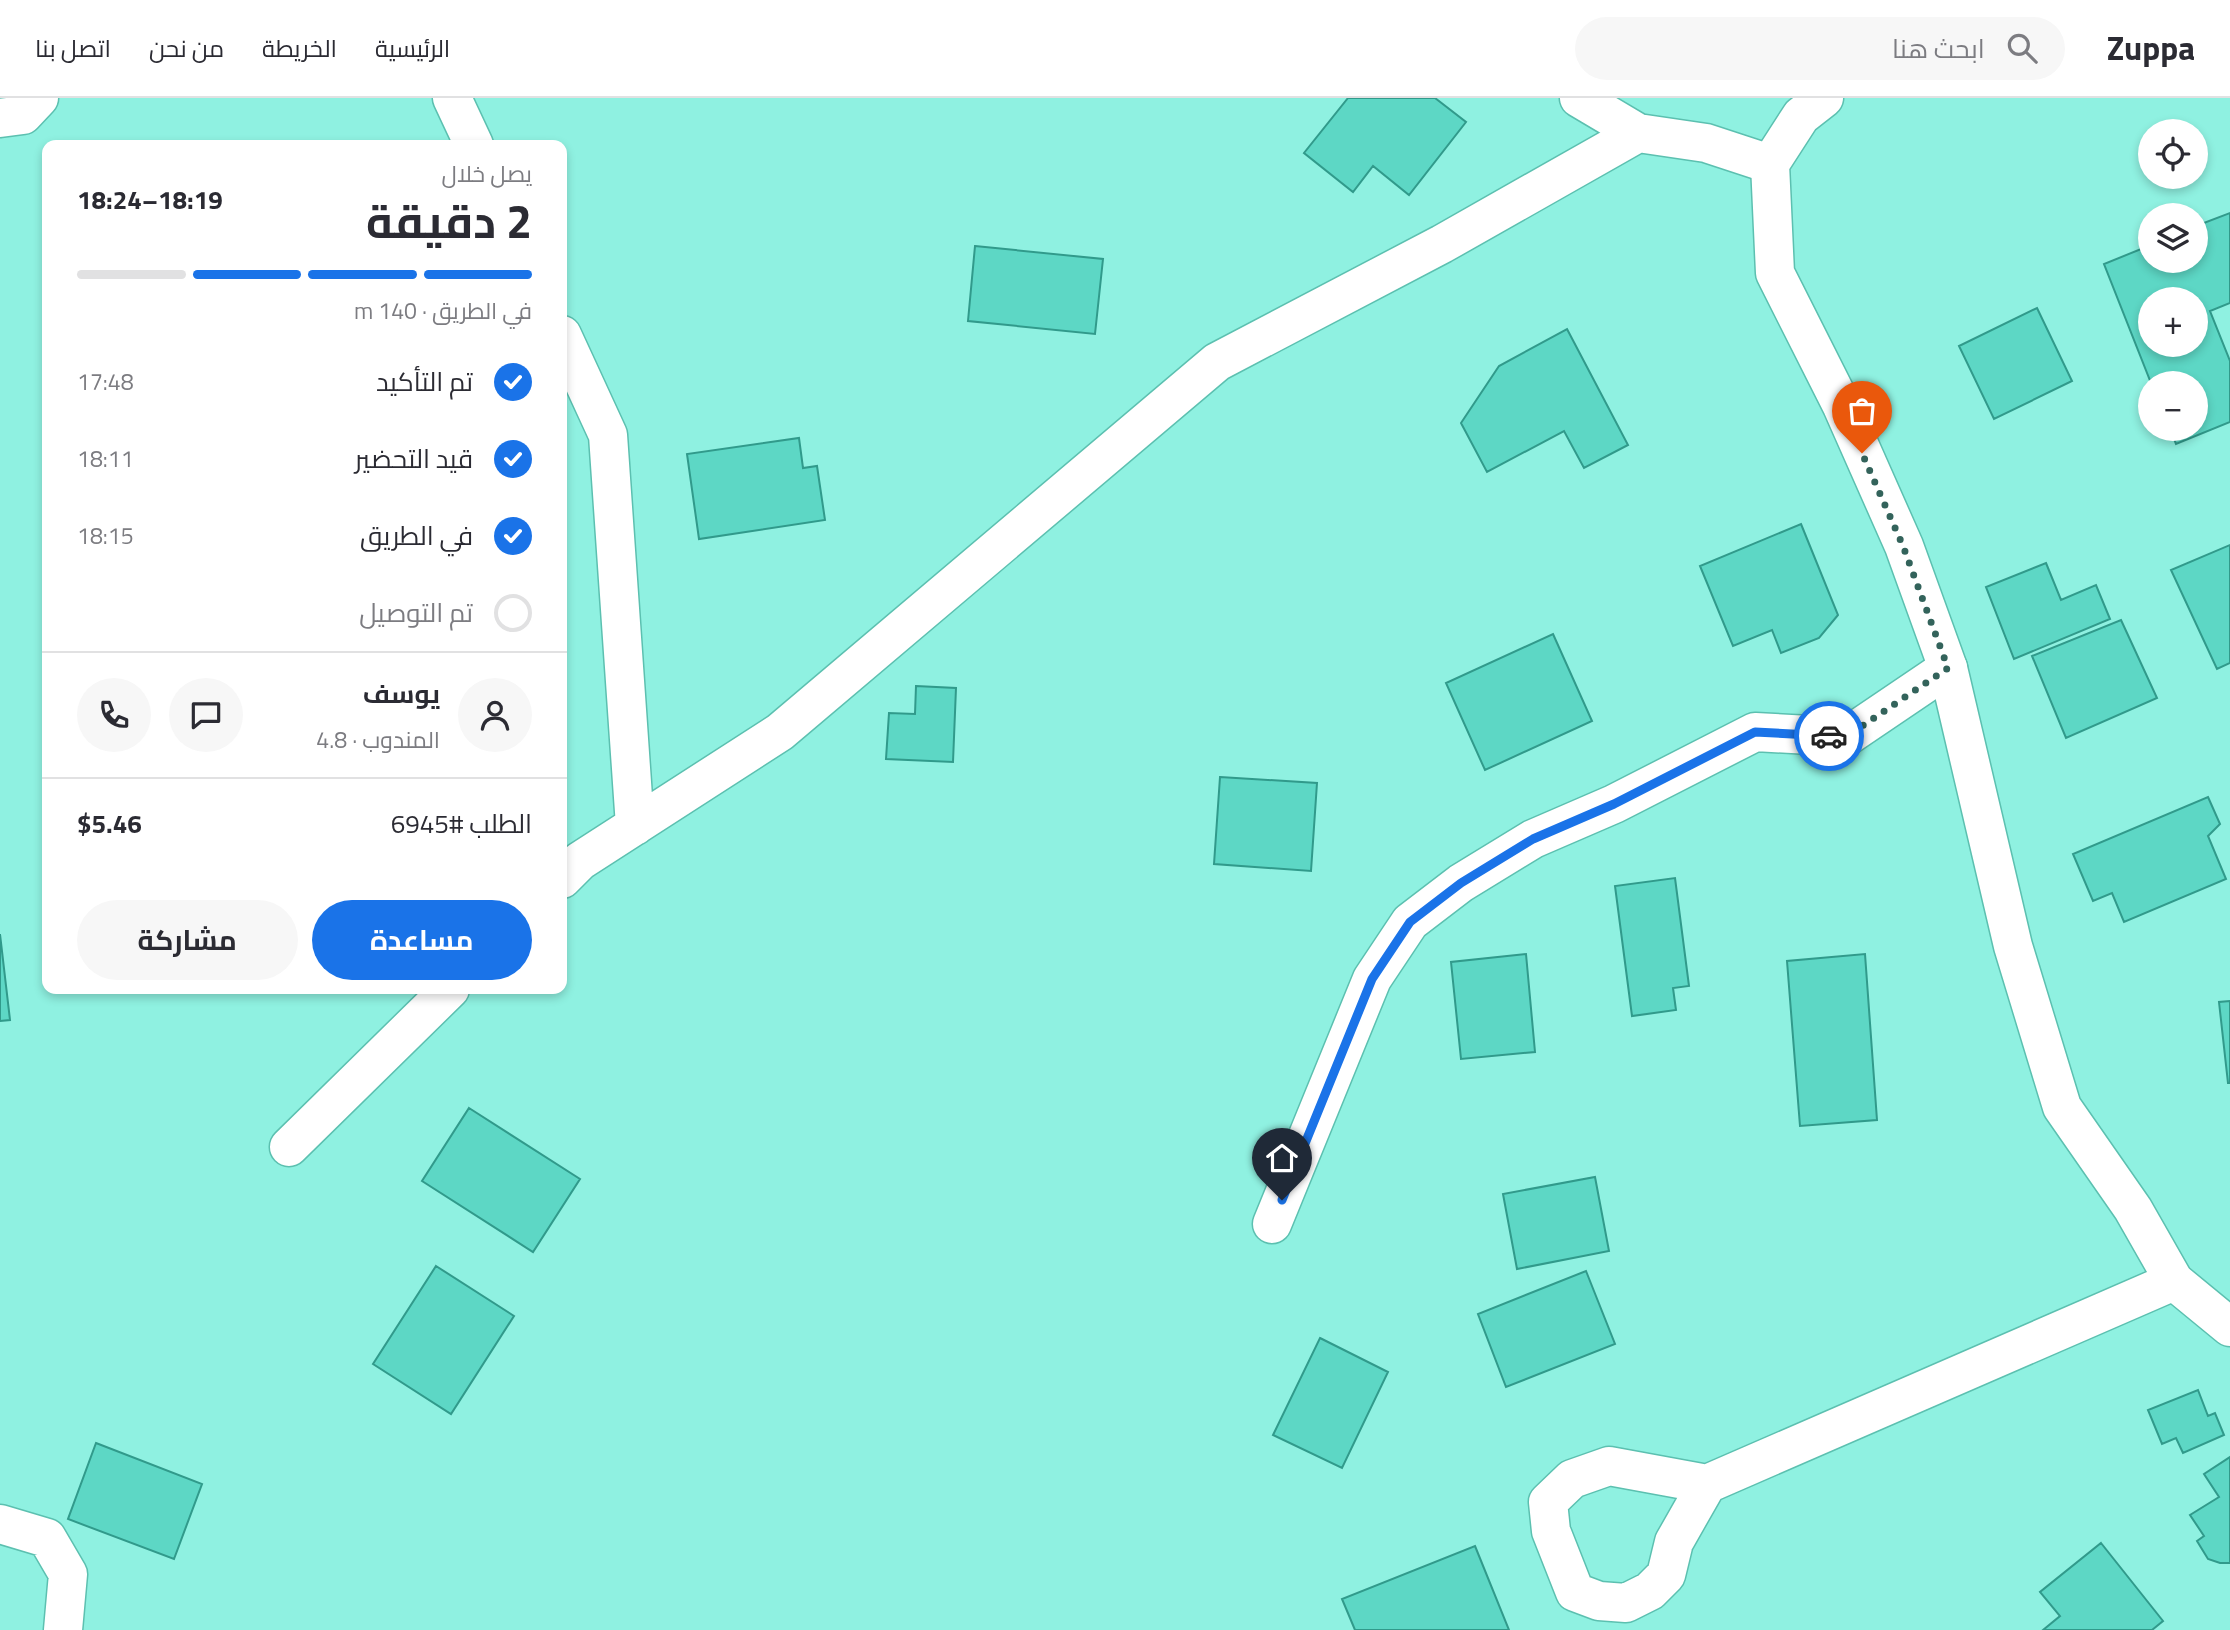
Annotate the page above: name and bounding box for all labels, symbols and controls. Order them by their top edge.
search box [1575,17,2065,80]
text: Zuppa [2107,23,2195,73]
text: ابحث هنا [1892,29,1985,68]
icon: search [2003,29,2041,67]
text: اتصل بنا [35,30,111,66]
text: من نحن [149,30,224,66]
text: الخريطة [262,30,337,66]
text: الرئيسية [375,30,450,66]
map controls [2138,119,2208,441]
button: locate [2138,119,2208,189]
text: يصل خلال [442,156,532,191]
text: 18:19–18:24 [77,180,223,219]
text: 2 دقيقة [366,186,532,256]
button: layers [2138,203,2208,273]
button: + [2138,287,2208,357]
text: في الطريق · 140 m [354,293,532,328]
text: تم التأكيد [376,362,473,401]
icon: check [494,363,532,401]
text: 17:48 [77,364,134,399]
button: − [2138,371,2208,441]
pin [1832,381,1892,453]
icon: bag [1843,392,1881,430]
text: قيد التحضير [355,439,473,478]
icon: check [494,440,532,478]
text: 18:11 [77,441,134,476]
text: في الطريق [360,516,473,555]
icon: check [494,517,532,555]
text: 18:15 [77,518,134,553]
text: تم التوصيل [359,593,473,632]
text: يوسف [363,674,440,713]
button: phone [77,678,151,752]
button: chat [169,678,243,752]
button: person [458,678,532,752]
courier [1794,701,1864,771]
icon: car [1810,717,1848,755]
text: المندوب · 4.8 [316,722,440,757]
text: $5.46 [77,804,142,843]
text: الطلب #6945 [391,804,532,843]
button: مشاركة [77,900,298,980]
button: مساعدة [312,900,532,980]
pin [1252,1128,1312,1200]
icon: home [1263,1139,1301,1177]

